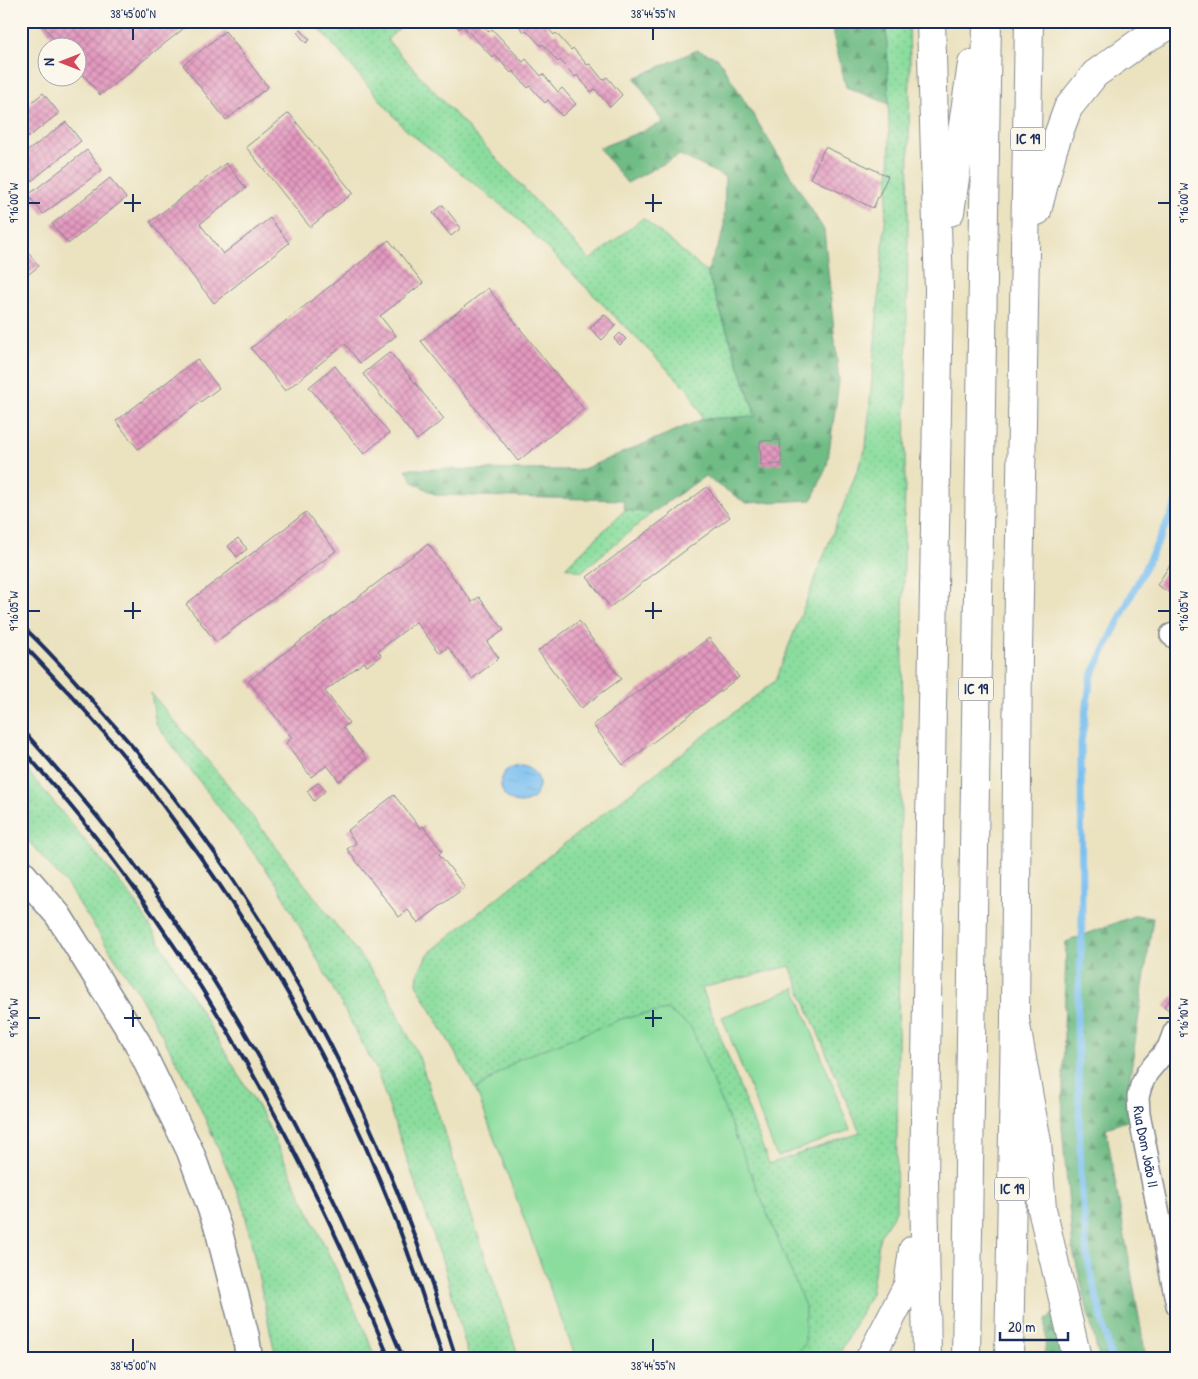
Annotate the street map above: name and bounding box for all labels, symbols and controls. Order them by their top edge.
text: 38°45'00"N [110,5,156,22]
text: 38°44'55"N [631,5,675,22]
north arrow [38,38,88,88]
text: N [39,58,58,66]
road number: IC 19 [1010,128,1046,150]
text: 9°16'00"W [5,182,22,223]
text: 9°16'00"W [1175,182,1192,223]
text: 9°16'05"W [5,591,22,631]
text: 9°16'05"W [1175,591,1192,631]
road number: IC 19 [958,678,994,701]
text: 9°16'10"W [5,998,22,1038]
text: 9°16'10"W [1175,998,1192,1038]
street label: Rua Dom João II [1129,1105,1164,1190]
road number: IC 19 [994,1178,1030,1200]
scale bar [1000,1309,1068,1341]
text: 20 m [1008,1316,1035,1337]
text: 38°45'00"N [110,1357,156,1374]
text: 38°44'55"N [631,1357,675,1374]

